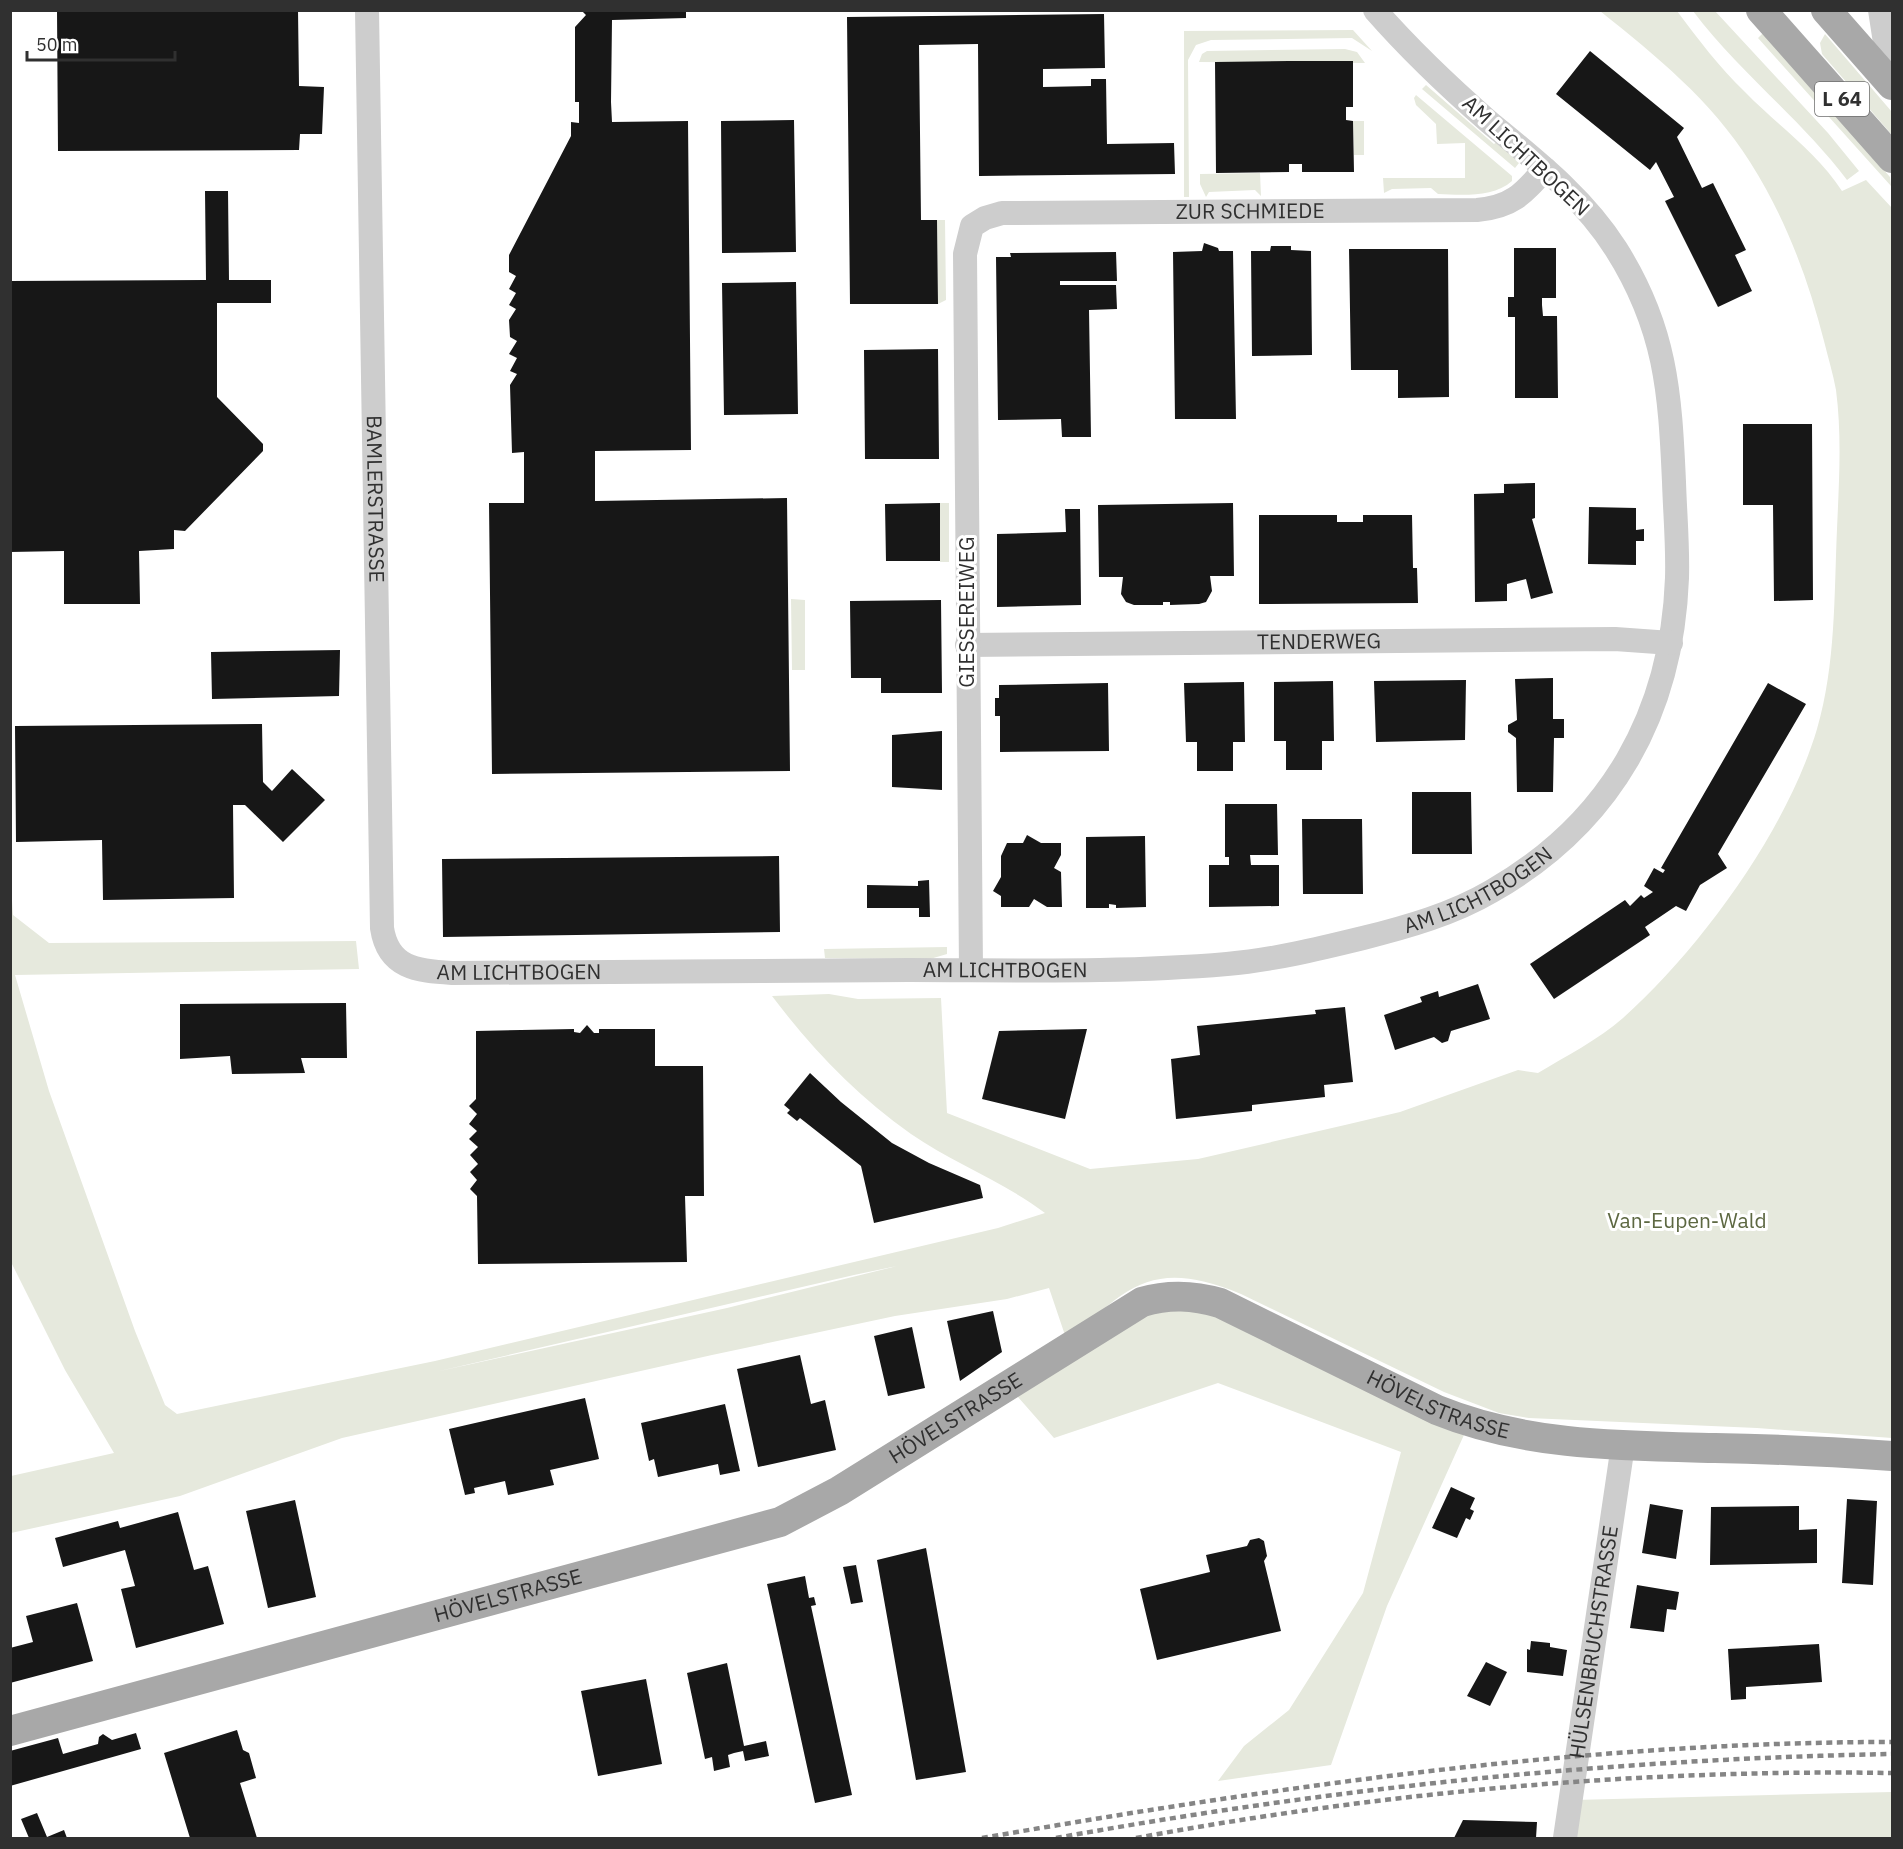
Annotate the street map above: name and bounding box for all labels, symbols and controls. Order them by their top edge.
scale bar [27,24,176,62]
text: 50 m [36,33,78,56]
road number: L 64 [1815,82,1869,116]
street label: AM LICHTBOGEN [1457,89,1596,222]
street label: ZUR SCHMIEDE [1176,196,1325,225]
street label: BAMLERSTRASSE [361,415,391,583]
street label: GIESSEREIWEG [952,536,980,688]
street label: TENDERWEG [1257,626,1381,655]
street label: AM LICHTBOGEN [1400,840,1558,939]
street label: AM LICHTBOGEN [923,955,1088,983]
street label: AM LICHTBOGEN [436,957,601,986]
park label: Van-Eupen-Wald [1607,1206,1767,1234]
street label: HÖVELSTRASSE [1362,1363,1512,1445]
street label: HÖVELSTRASSE [883,1365,1027,1470]
street label: HÜLSENBRUCHSTRASSE [1562,1524,1624,1760]
street label: HÖVELSTRASSE [431,1561,585,1628]

